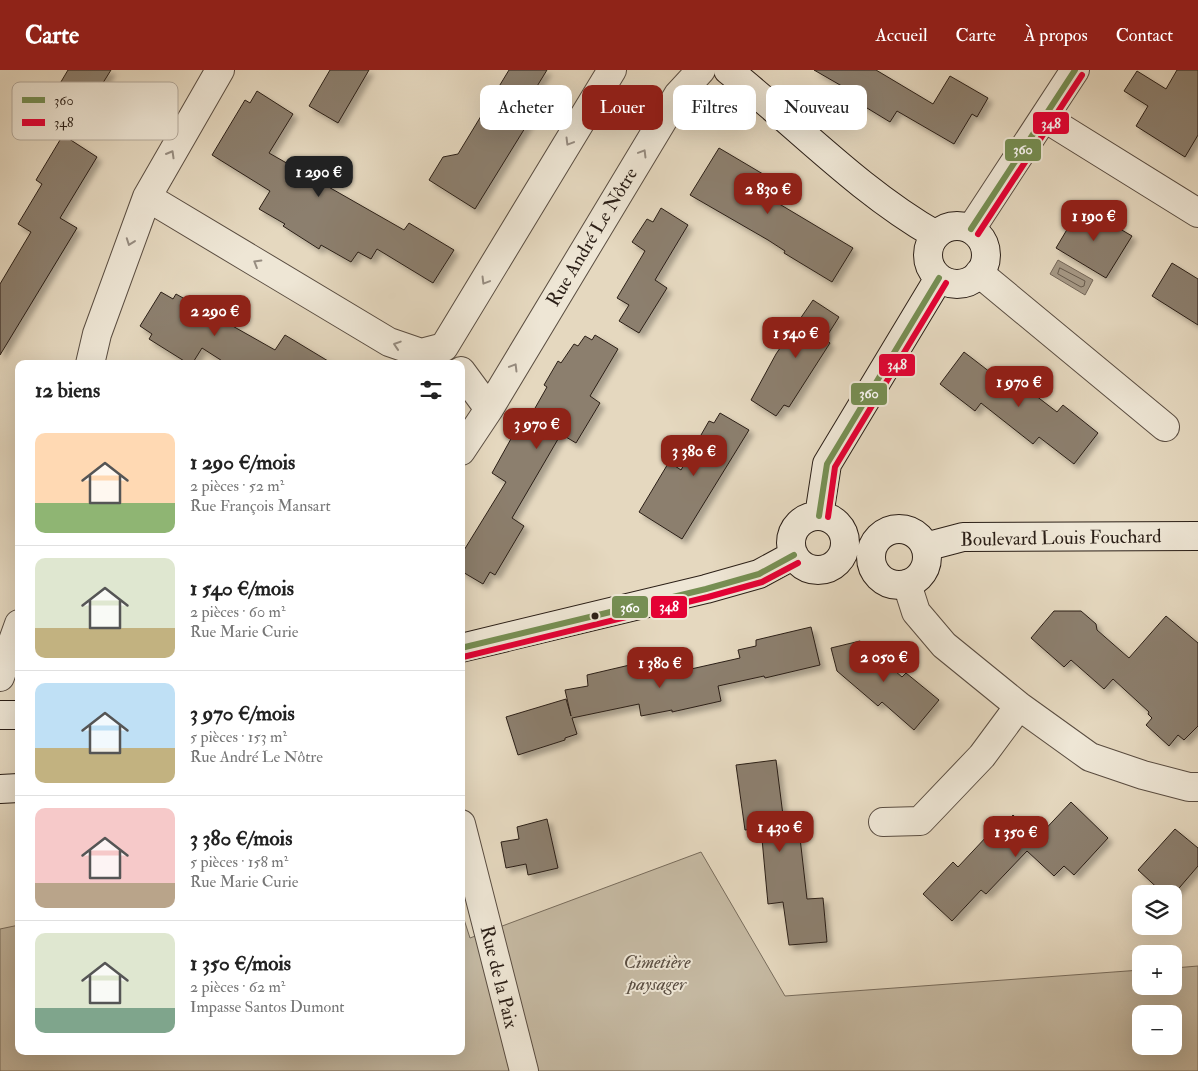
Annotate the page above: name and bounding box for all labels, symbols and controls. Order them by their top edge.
text: Carte [25,20,79,51]
text: Accueil [875,24,928,47]
text: Carte [956,24,996,47]
text: À propos [1024,24,1088,47]
text: Contact [1116,24,1173,47]
legend [12,82,178,140]
chip: Acheter [480,85,572,130]
chip: Louer [582,85,663,130]
chip: Filtres [673,85,756,130]
chip: Nouveau [766,85,867,130]
text: 360 [54,92,74,109]
line badge: 348 [1032,111,1070,135]
text: 348 [54,114,74,131]
text: 348 [1041,115,1061,132]
one-way arrow [565,136,575,145]
line badge: 360 [1004,138,1042,162]
text: 360 [1013,141,1033,158]
one-way arrow [636,150,646,159]
one-way arrow [165,151,175,160]
pin: 1 290 € [273,156,365,198]
text: 1 290 € [296,162,342,182]
street label: Rue André Le Nôtre [541,163,643,311]
pin: 2 830 € [722,172,814,215]
text: 2 830 € [745,179,791,199]
pin: 1 190 € [1048,200,1140,242]
text: 1 190 € [1072,206,1116,226]
one-way arrow [126,238,136,246]
one-way arrow [254,260,263,270]
one-way arrow [481,275,491,284]
pin: 2 290 € [169,294,261,337]
text: 2 290 € [191,301,239,321]
pin: 1 540 € [750,316,842,359]
text: 1 540 € [773,323,819,343]
one-way arrow [394,341,402,351]
line badge: 348 [878,353,916,377]
text: 348 [887,356,907,373]
one-way arrow [508,364,518,373]
pin: 1 970 € [973,366,1065,408]
text: 1 970 € [996,372,1042,392]
icon: filters [417,376,445,404]
text: 12 biens [35,377,100,404]
line badge: 360 [850,382,888,406]
text: 360 [859,385,879,402]
pin: 3 970 € [491,408,583,450]
text: 3 970 € [514,414,560,434]
pin: 3 380 € [648,434,740,477]
text: 3 380 € [672,441,716,461]
text: 1 290 €/mois [190,449,295,476]
icon: home [75,453,135,513]
text: 2 pièces · 52 m² [190,476,284,496]
text: Rue François Mansart [190,496,331,516]
street label: Boulevard Louis Fouchard [960,524,1162,552]
text: 1 540 €/mois [190,575,294,602]
icon: home [75,578,135,638]
line badge: 360 [611,595,649,619]
line badge: 348 [650,595,688,619]
text: 348 [659,598,679,615]
text: 360 [620,599,640,616]
text: 2 pièces · 60 m² [190,602,285,622]
unlabelled marker [590,611,600,621]
text: Rue Marie Curie [190,622,298,642]
pin: 2 050 € [838,640,930,683]
pin: 1 380 € [614,646,706,689]
text: 2 050 € [860,647,908,667]
text: 1 380 € [638,653,682,673]
text: 3 970 €/mois [190,700,295,727]
icon: home [75,703,135,763]
text: 5 pièces · 153 m² [190,727,287,747]
text: Rue André Le Nôtre [190,747,323,767]
pin: 1 430 € [734,810,826,853]
pin: 1 350 € [970,816,1062,858]
text: 1 430 € [758,817,802,837]
text: 1 350 € [994,822,1038,842]
text: 3 380 €/mois [190,825,292,852]
icon: home [75,828,135,888]
text: 5 pièces · 158 m² [190,852,288,872]
text: Rue Marie Curie [190,872,298,892]
map controls [1132,885,1182,1055]
button: layers [1132,885,1182,935]
street label: Rue de la Paix [475,923,523,1031]
button: + [1132,945,1182,995]
text: 1 350 €/mois [190,950,291,977]
park label: Cimetière paysager [623,950,691,996]
icon: home [75,953,135,1013]
text: 2 pièces · 62 m² [190,977,285,997]
text: Impasse Santos Dumont [190,997,345,1017]
button: − [1132,1005,1182,1055]

